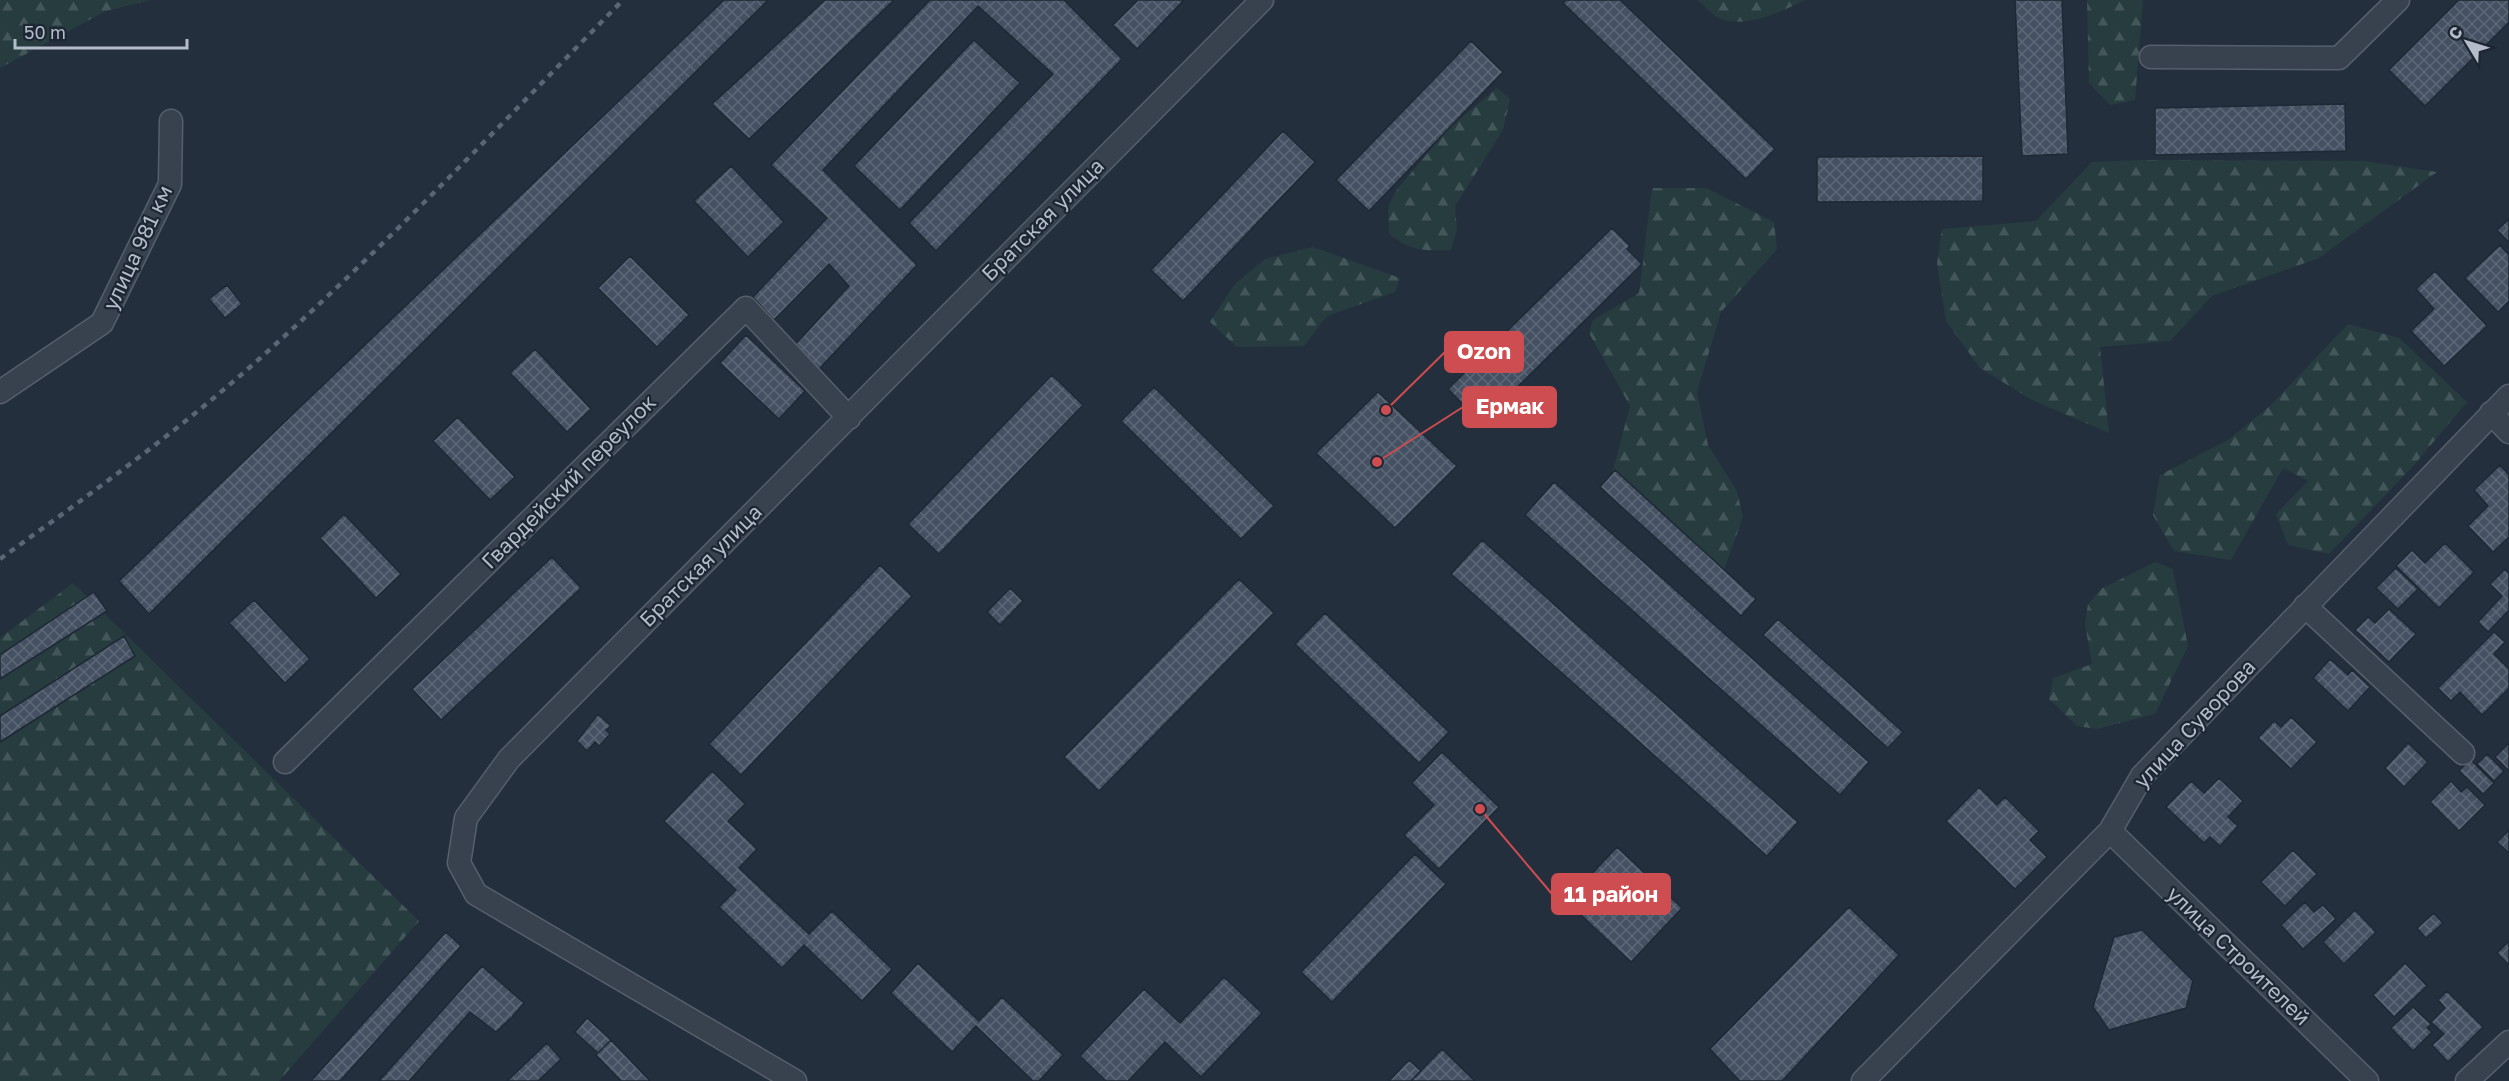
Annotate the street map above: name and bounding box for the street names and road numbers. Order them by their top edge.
street label: Братская улица [976,153,1109,286]
street label: улица 981 км [97,181,177,314]
street label: Гвардейский переулок [476,389,661,574]
street label: Братская улица [634,499,767,632]
street label: улица Суворова [2128,654,2261,793]
street label: улица Строителей [2162,880,2316,1030]

